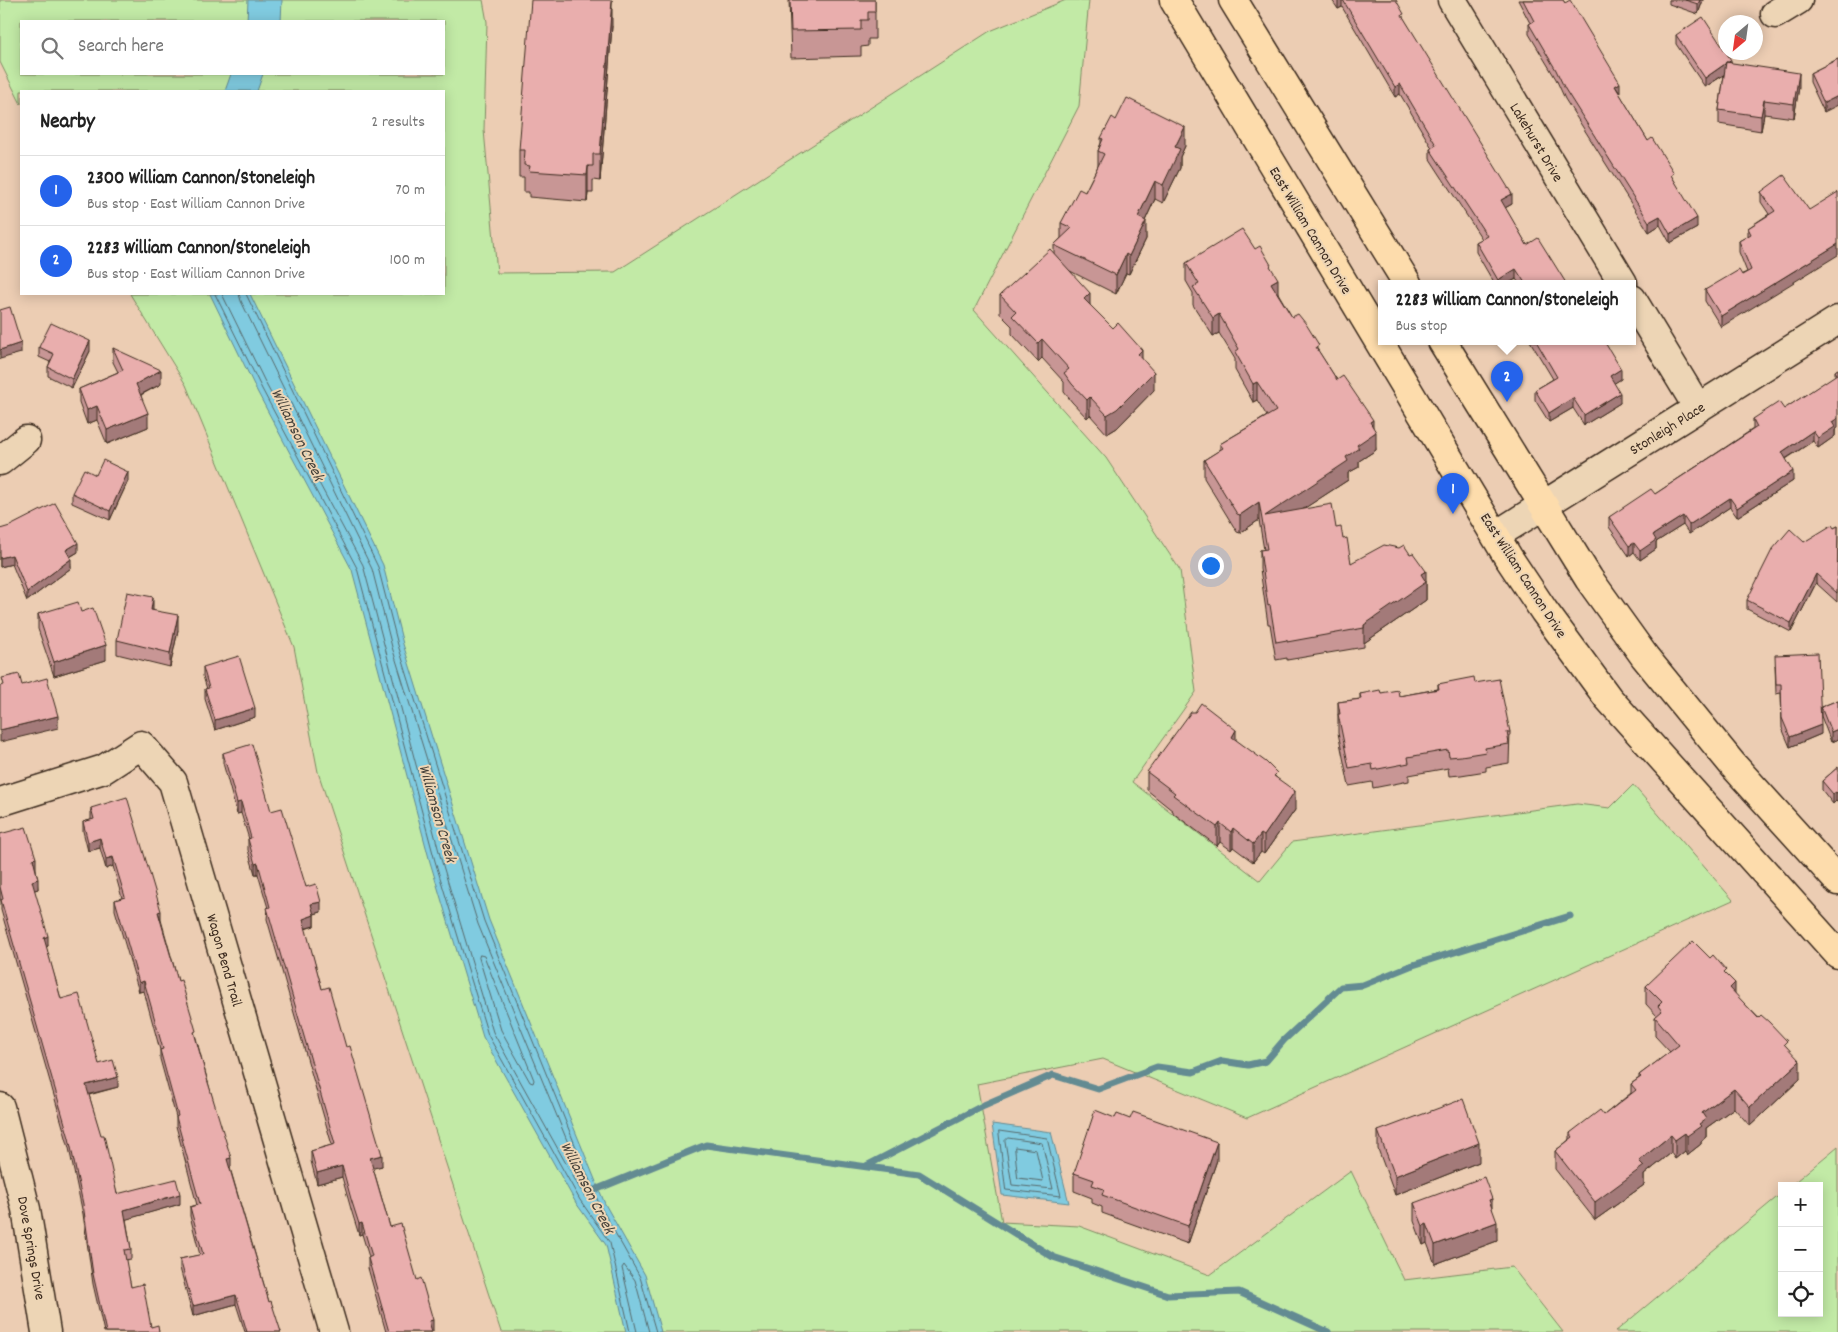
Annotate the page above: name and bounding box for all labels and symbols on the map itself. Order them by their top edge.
north arrow [1718,15,1763,60]
street label: Lakehurst Drive [1503,99,1568,187]
street label: East William Cannon Drive [1262,163,1356,299]
pin: 2 [1491,361,1523,402]
water label: Williamson Creek [264,385,330,487]
street label: Stonleigh Place [1626,397,1711,462]
pin: 1 [1437,473,1469,514]
street label: East William Cannon Drive [1474,509,1571,643]
your location [1198,553,1224,579]
water label: Williamson Creek [412,762,462,867]
street label: Wagon Bend Trail [199,912,247,1010]
water label: Williamson Creek [554,1138,620,1239]
street label: Dove Springs Drive [10,1195,50,1302]

